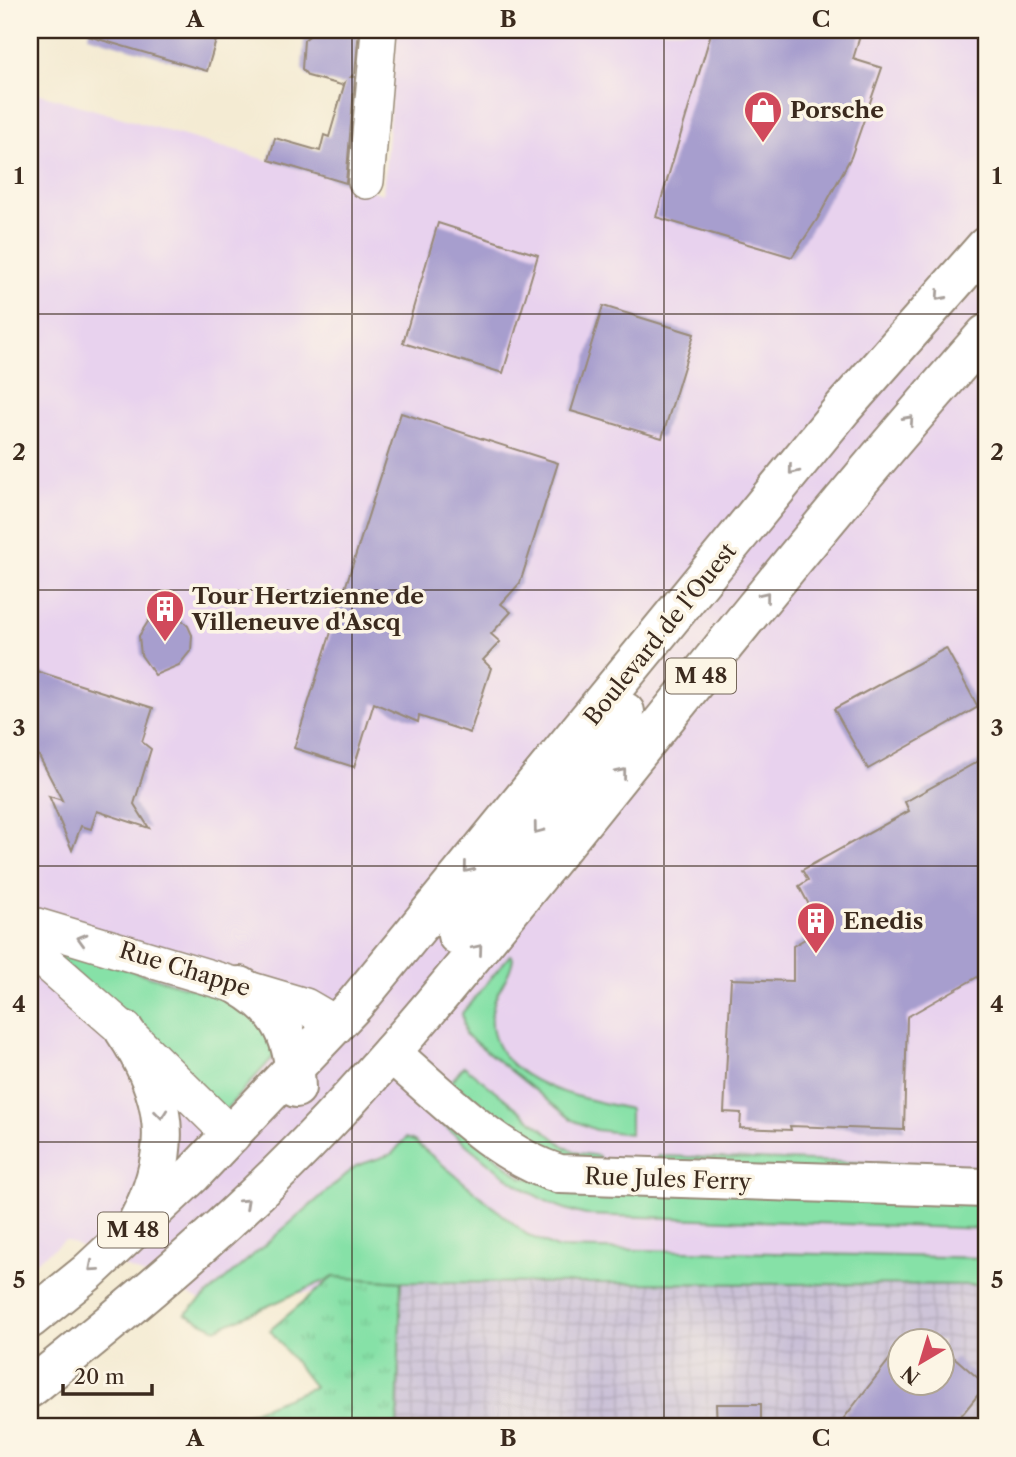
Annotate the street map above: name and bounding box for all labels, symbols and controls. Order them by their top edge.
text: A [185,5,205,33]
text: B [499,5,517,33]
text: C [812,5,830,33]
shop icon: Porsche [742,89,784,144]
place label: Porsche [790,96,884,124]
text: 1 [14,162,25,190]
text: 1 [992,162,1003,190]
one-way arrow [936,288,948,301]
one-way arrow [901,415,913,428]
text: 2 [12,438,26,466]
text: 2 [990,438,1004,466]
one-way arrow [789,462,801,475]
street label: Boulevard de l'Ouest [578,537,742,731]
place label: Tour Hertzienne de Villeneuve d'Ascq [191,582,424,636]
building icon: Tour Hertzienne de Villeneuve d'Ascq [144,588,186,643]
one-way arrow [757,592,770,604]
road number: M 48 [666,658,736,694]
text: 3 [13,714,26,742]
text: 3 [991,714,1004,742]
one-way arrow [613,768,626,780]
one-way arrow [534,821,547,833]
one-way arrow [463,860,476,872]
building icon: Enedis [795,900,837,955]
place label: Enedis [843,907,923,935]
one-way arrow [76,932,88,947]
street label: Rue Chappe [116,936,254,1002]
one-way arrow [470,944,482,957]
text: 4 [12,990,26,1018]
text: 4 [990,990,1004,1018]
one-way arrow [153,1109,168,1120]
street label: Rue Jules Ferry [584,1162,752,1196]
one-way arrow [237,1199,250,1211]
road number: M 48 [98,1212,168,1248]
one-way arrow [89,1259,102,1271]
text: 5 [13,1266,25,1294]
text: 5 [991,1266,1003,1294]
north arrow [886,1328,956,1398]
scale bar [63,1352,152,1396]
text: N [897,1361,924,1389]
text: 20 m [74,1364,125,1389]
text: A [185,1424,205,1452]
text: B [499,1424,517,1452]
text: C [812,1424,830,1452]

